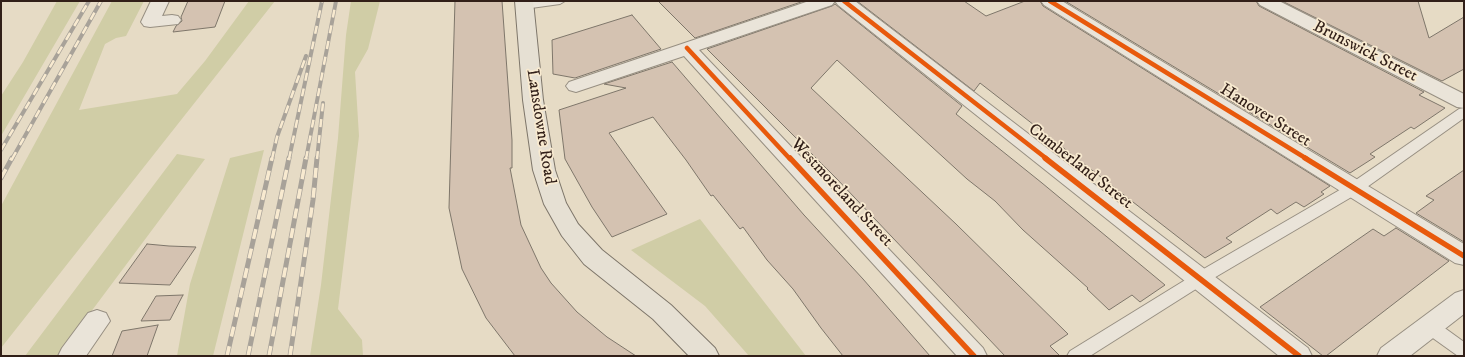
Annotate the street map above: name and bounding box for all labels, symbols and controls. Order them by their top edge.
street label: Brunswick Street [1309,17,1421,87]
street label: Lansdowne Road [521,68,559,186]
street label: Hanover Street [1216,80,1314,152]
street label: Cumberland Street [1024,120,1136,214]
street label: Westmoreland Street [786,135,896,251]

